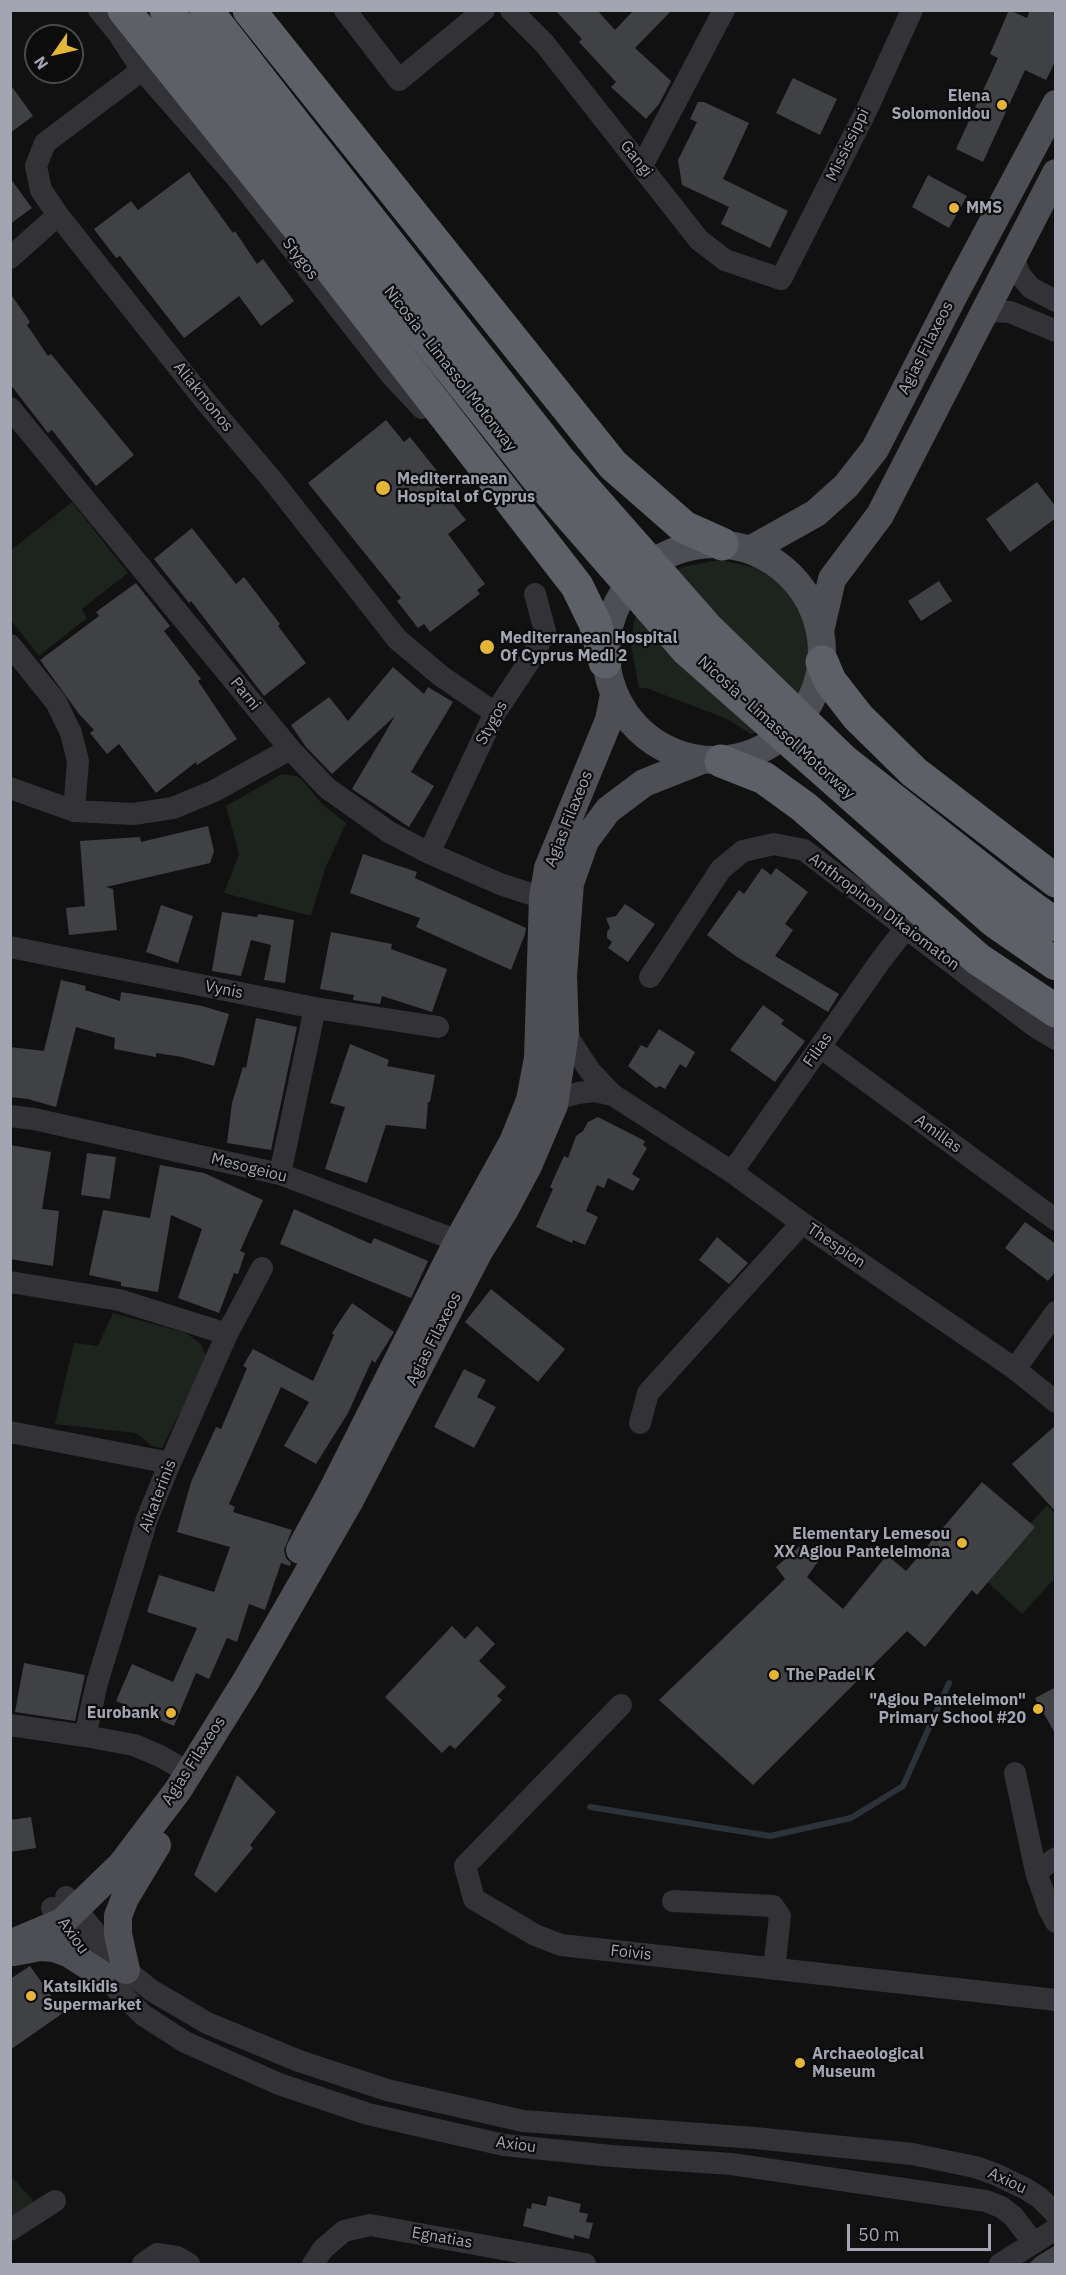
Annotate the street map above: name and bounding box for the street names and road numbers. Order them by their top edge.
street label: Mississippi [822,106,874,184]
street label: Gangi [616,137,656,181]
street label: Stygos [278,234,322,284]
street label: Nicosia - Limassol Motorway [379,282,521,456]
street label: Agias Filaxeos [894,298,958,398]
street label: Aliakmonos [169,358,237,436]
street label: Nicosia - Limassol Motorway [694,652,858,804]
street label: Parni [226,674,264,714]
street label: Stygos [472,698,512,748]
street label: Agias Filaxeos [541,768,597,870]
street label: Anthropinon Dikaiomaton [805,849,963,975]
street label: Vynis [203,977,245,1003]
street label: Filias [799,1029,837,1071]
street label: Amillas [911,1111,965,1157]
street label: Mesogeiou [209,1149,289,1187]
street label: Thespion [803,1220,869,1272]
street label: Agias Filaxeos [402,1289,466,1389]
street label: Aikaterinis [135,1457,181,1535]
street label: Agias Filaxeos [158,1713,230,1809]
street label: Axiou [53,1914,93,1958]
street label: Foivis [610,1941,652,1965]
street label: Axiou [495,2133,537,2157]
street label: Axiou [985,2164,1029,2198]
street label: Egnatias [410,2223,474,2253]

